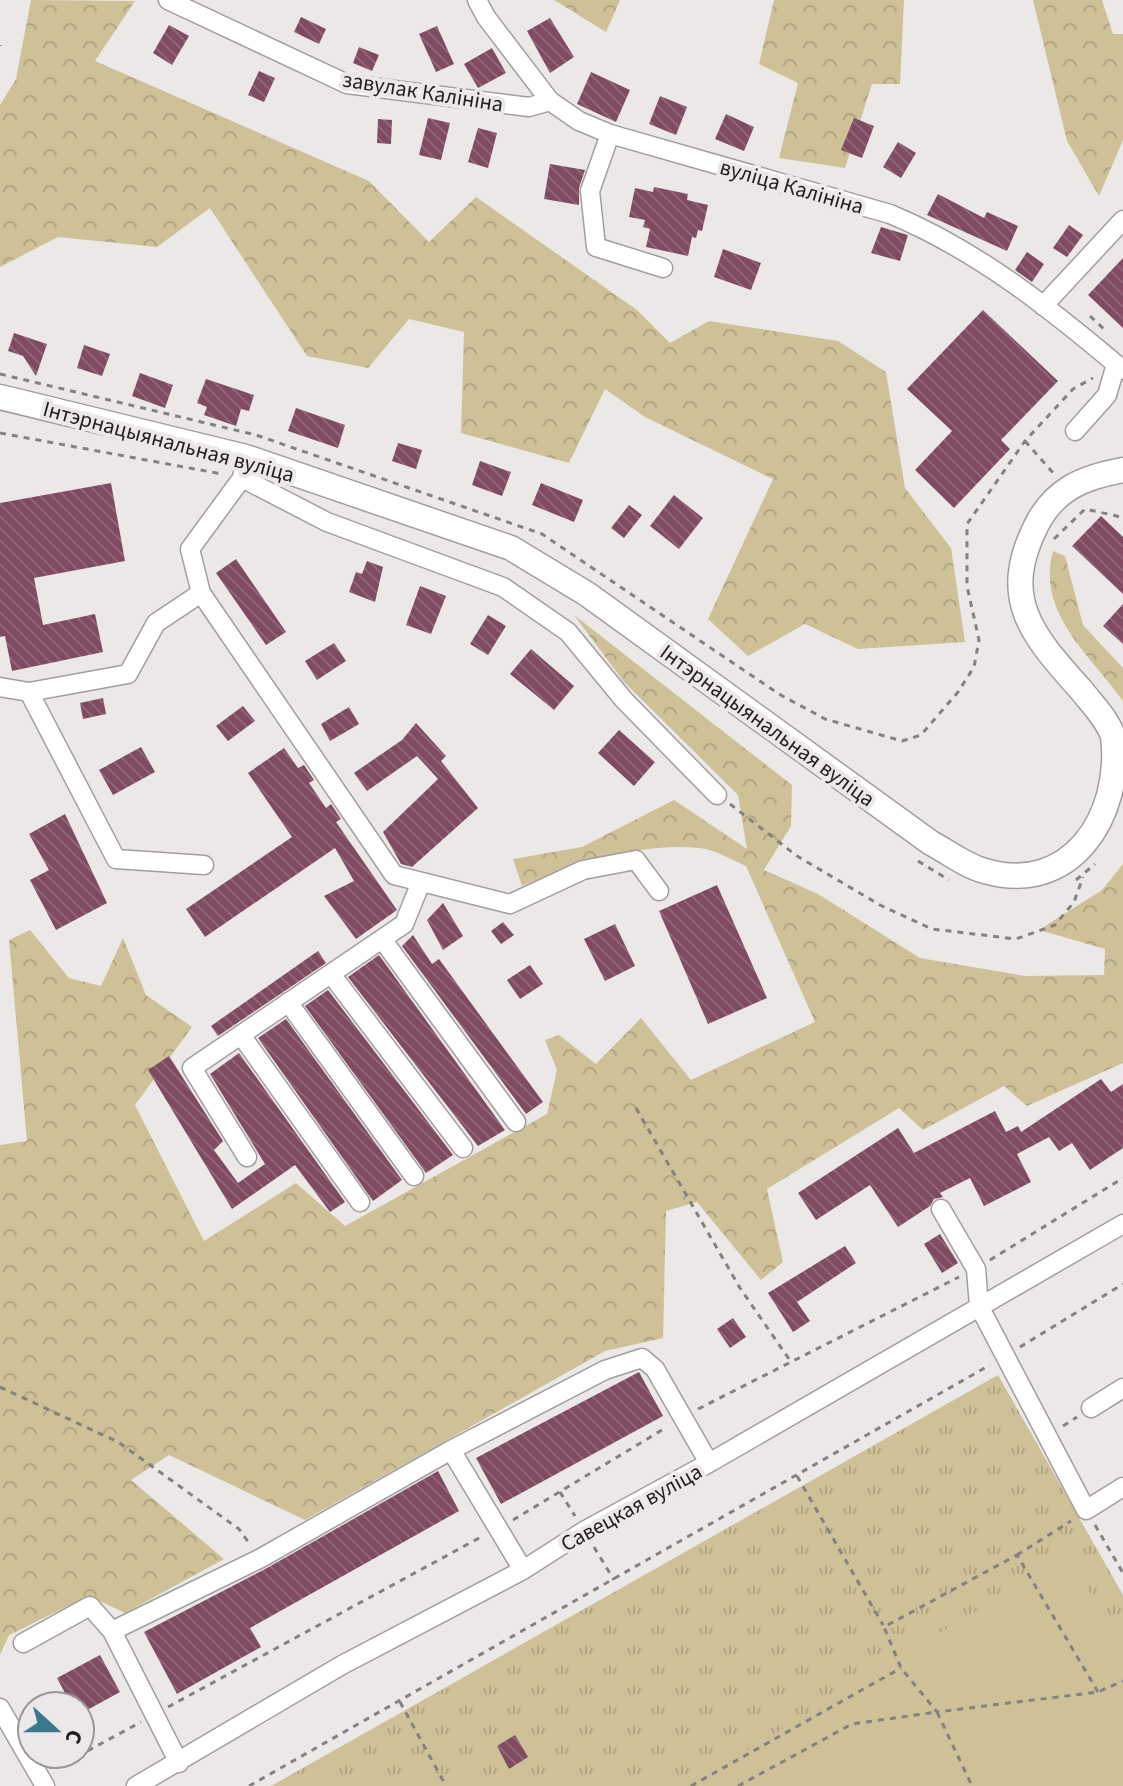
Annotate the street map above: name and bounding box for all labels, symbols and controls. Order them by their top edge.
street label: завулак Калініна [340,63,506,121]
street label: вуліца Калініна [716,151,867,223]
street label: Інтэрнацыянальная вуліца [39,393,298,491]
street label: Інтэрнацыянальная вуліца [653,637,882,815]
street label: Савецкая вуліца [555,1456,708,1560]
north arrow [16,1690,96,1770]
text: С [56,1725,91,1749]

